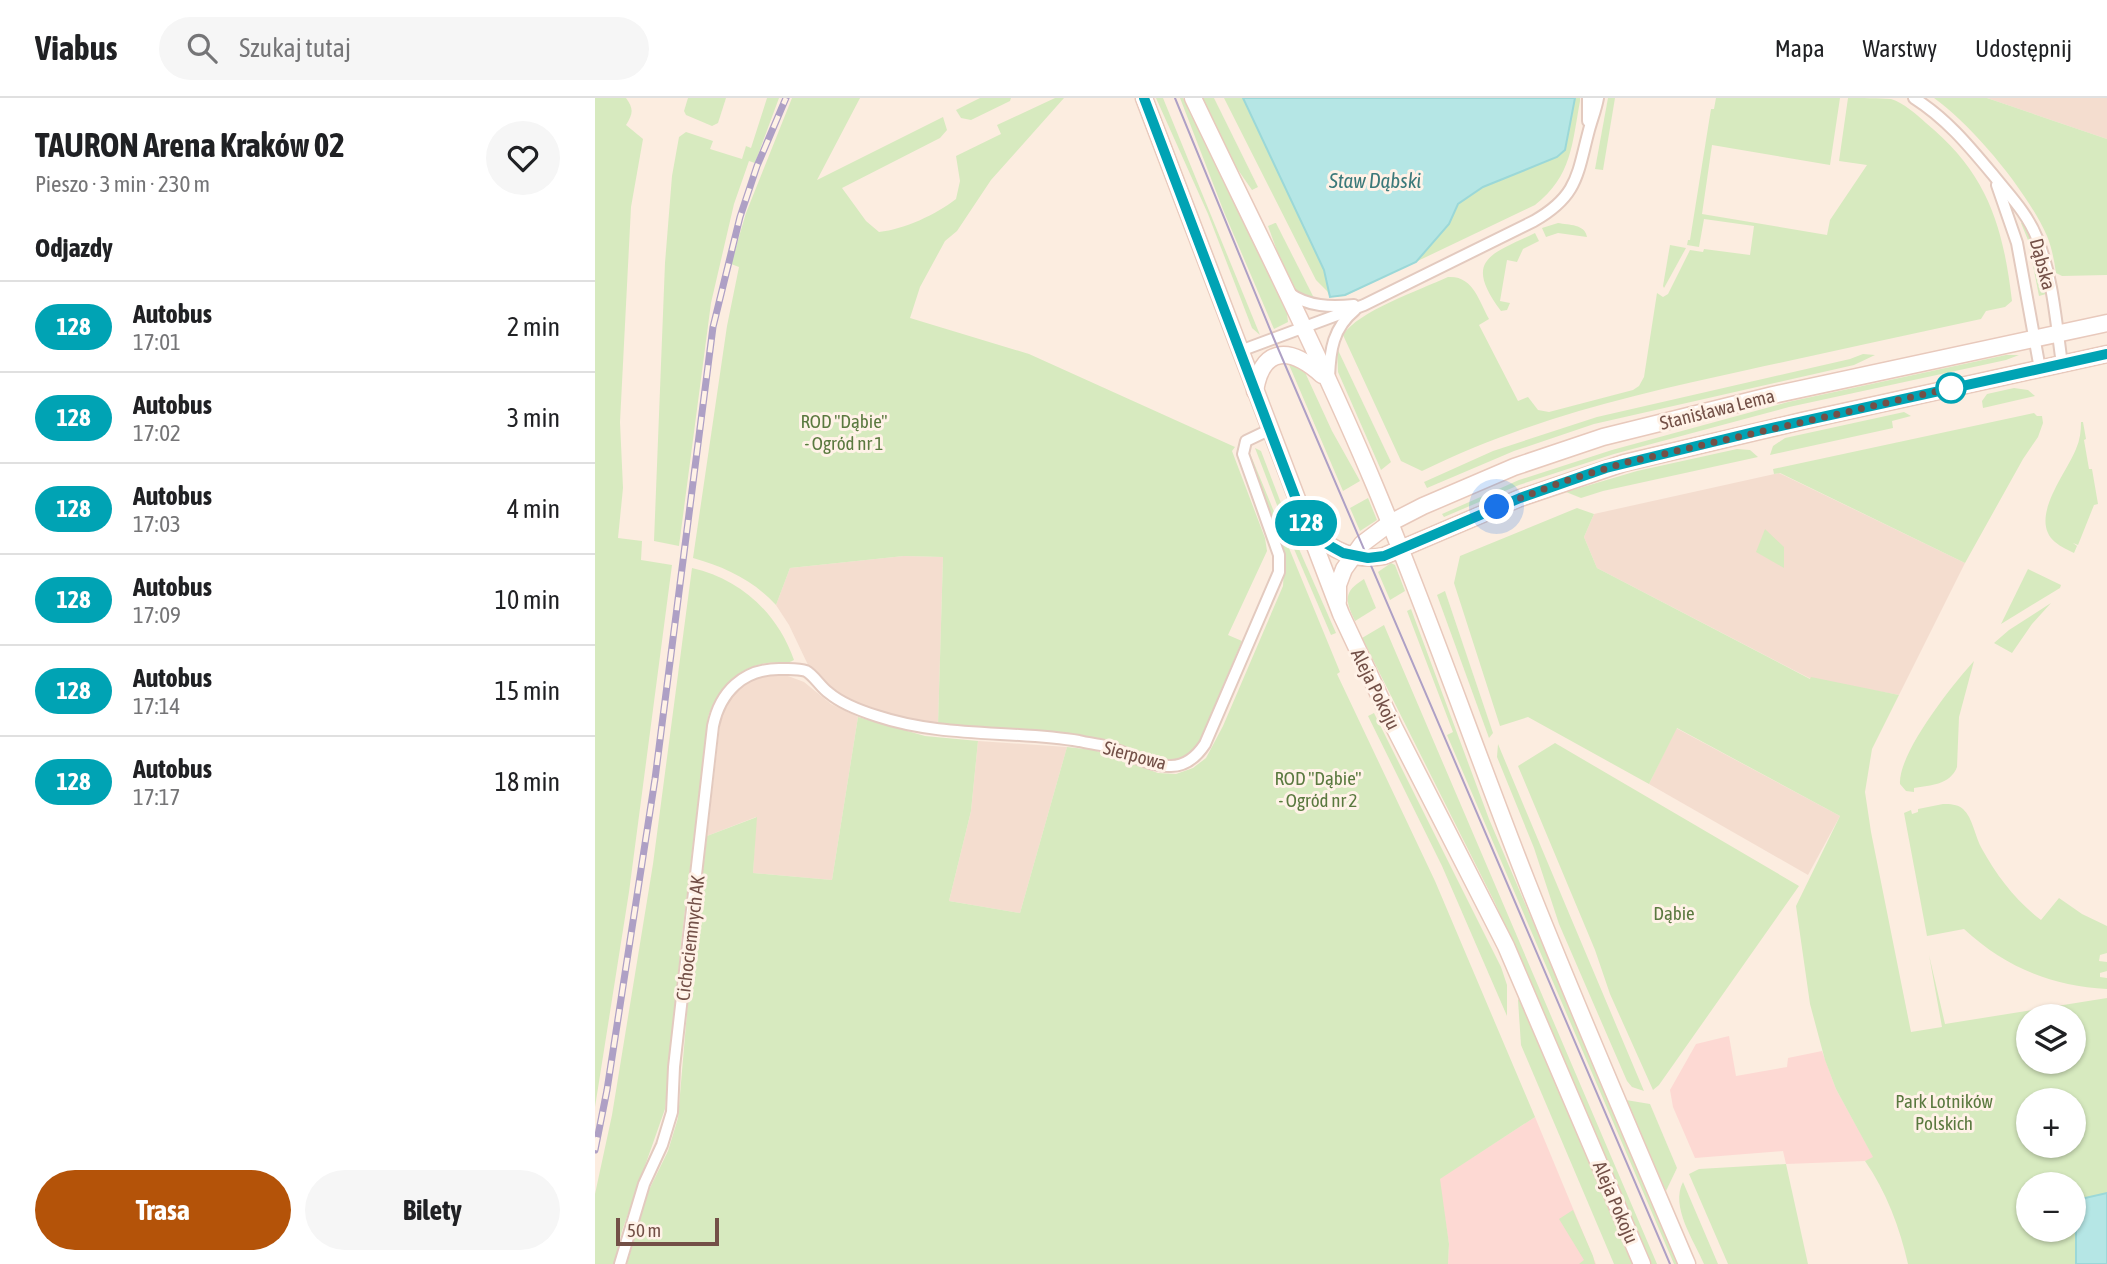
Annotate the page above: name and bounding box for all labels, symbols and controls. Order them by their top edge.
search box [159,17,649,80]
text: Viabus [35,29,117,67]
icon: search [183,29,221,67]
text: Szukaj tutaj [239,33,351,63]
text: Mapa [1775,35,1825,62]
text: Warstwy [1863,35,1937,62]
text: Udostępnij [1975,35,2072,62]
button: heart [486,121,560,195]
text: TAURON Arena Kraków 02 [35,126,345,164]
water label: Staw Dąbski [1328,168,1421,192]
text: Pieszo · 3 min · 230 m [35,171,210,197]
text: Odjazdy [35,233,113,263]
street label: Dąbska [2026,236,2060,292]
text: Autobus [133,299,212,329]
text: 2 min [507,312,560,342]
text: 128 [57,313,90,340]
text: 17:01 [133,329,181,355]
unlabelled marker [1936,373,1966,403]
street label: Stanisława Lema [1657,384,1777,434]
text: Autobus [133,390,212,420]
text: 3 min [507,403,560,433]
text: 128 [57,404,90,431]
park label: ROD "Dąbie" - Ogród nr 1 [801,410,887,454]
text: 17:02 [133,420,181,446]
text: Autobus [133,481,212,511]
your location [1479,489,1514,524]
text: 4 min [507,494,560,524]
text: 128 [57,495,90,522]
line badge: 128 [1266,500,1346,546]
text: 128 [1289,509,1323,536]
text: 17:03 [133,511,181,537]
text: Autobus [133,572,212,602]
text: 10 min [495,585,560,615]
text: 128 [57,586,90,613]
text: 17:09 [133,602,181,628]
street label: Aleja Pokoju [1347,645,1405,733]
text: Autobus [133,663,212,693]
text: 15 min [495,676,560,706]
text: 128 [57,677,90,704]
text: 17:14 [133,693,180,719]
street label: Sierpowa [1101,736,1169,774]
text: Autobus [133,754,212,784]
text: 18 min [495,767,560,797]
park label: ROD "Dąbie" - Ogród nr 2 [1275,767,1361,811]
text: 128 [57,768,90,795]
text: 17:17 [133,784,180,810]
street label: Cichociemnych AK [671,873,709,1002]
park label: Dąbie [1653,902,1695,924]
map controls [2016,1004,2086,1242]
button: layers [2016,1004,2086,1074]
button: + [2016,1088,2086,1158]
park label: Park Lotników Polskich [1895,1090,1994,1134]
street label: Aleja Pokoju [1589,1158,1643,1246]
button: Trasa [35,1170,291,1250]
button: Bilety [305,1170,560,1250]
button: − [2016,1172,2086,1242]
scale bar [616,1215,719,1247]
text: 50 m [627,1219,661,1241]

